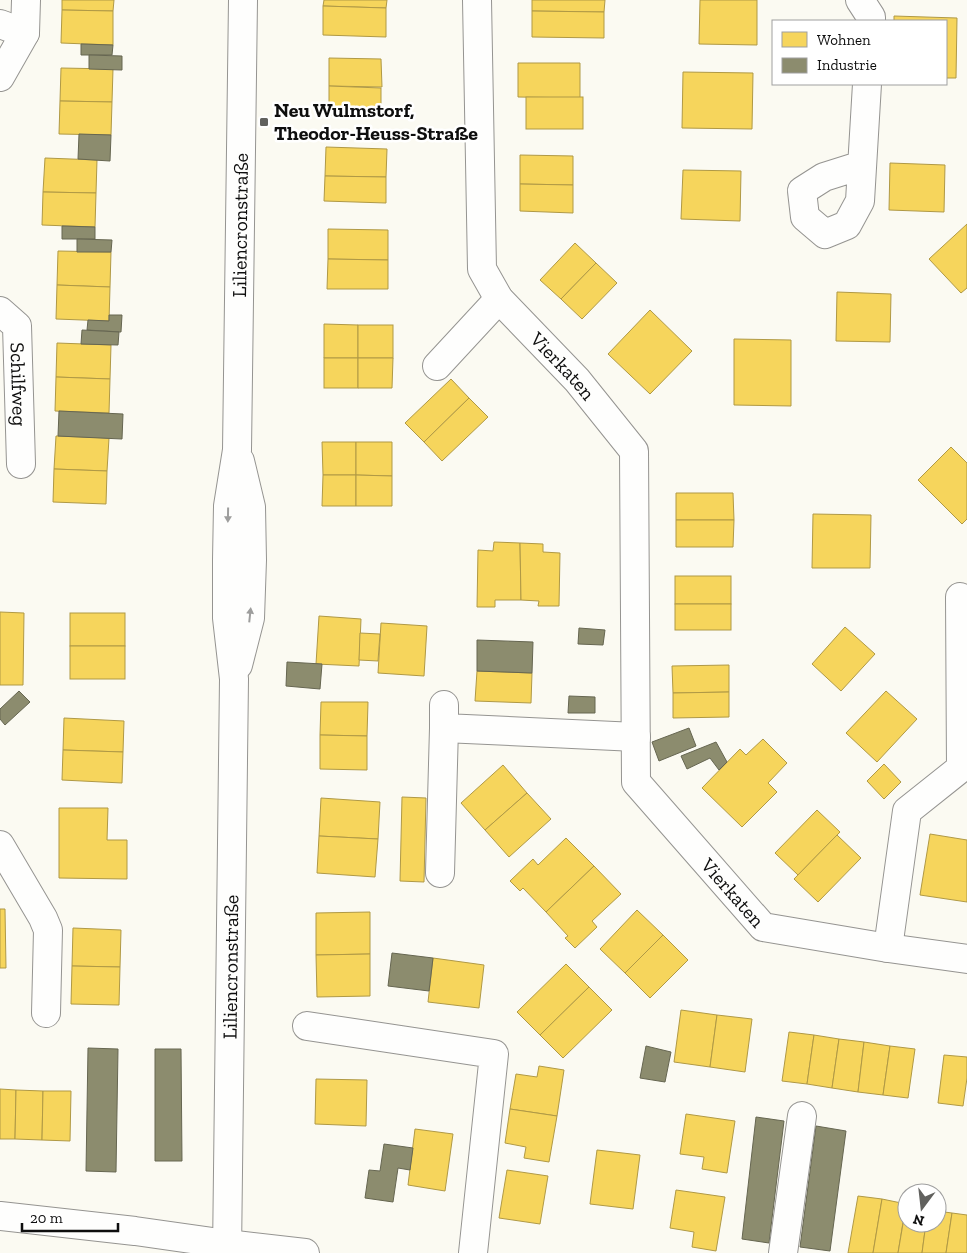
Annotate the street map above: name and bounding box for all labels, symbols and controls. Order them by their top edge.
legend [772,20,947,85]
text: Wohnen [817,31,871,49]
text: Industrie [817,56,877,74]
place label: Neu Wulmstorf, Theodor-Heuss-Straße [274,98,478,145]
marker: Neu Wulmstorf, Theodor-Heuss-Straße [258,116,270,128]
street label: Liliencronstraße [227,153,253,298]
street label: Vierkaten [525,326,601,405]
street label: Schilfweg [5,342,32,427]
one-way arrow [223,507,231,523]
one-way arrow [246,607,254,623]
street label: Vierkaten [695,852,770,933]
street label: Liliencronstraße [218,895,243,1039]
north arrow [897,1183,947,1233]
scale bar [22,1200,119,1232]
text: 20 m [30,1209,63,1227]
text: N [911,1210,926,1230]

